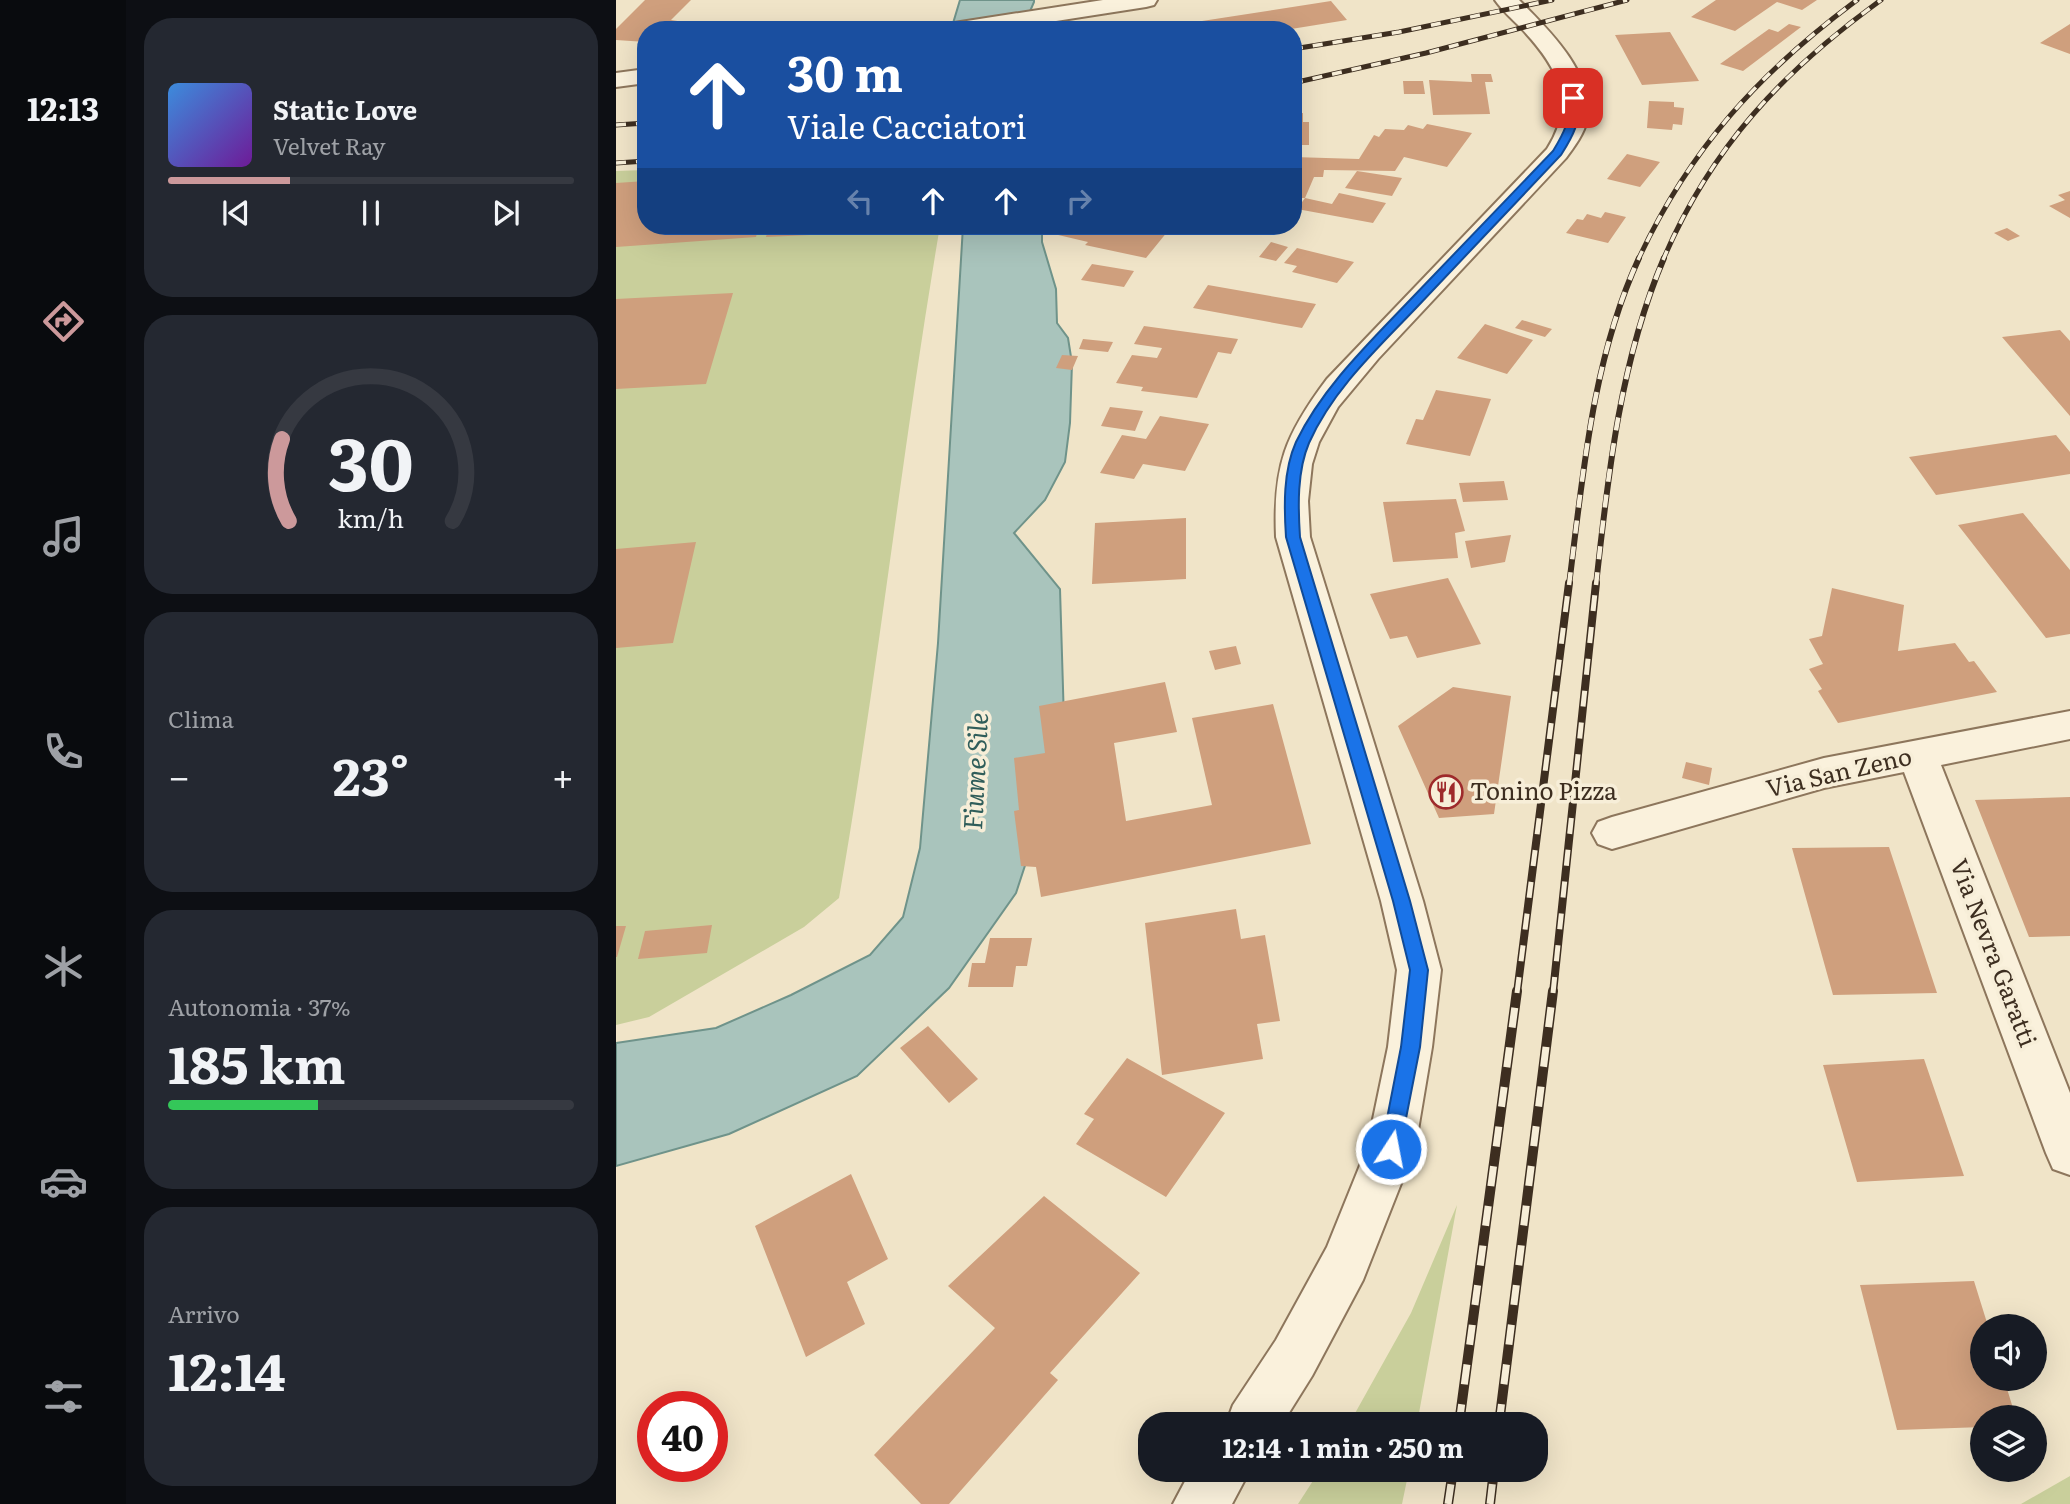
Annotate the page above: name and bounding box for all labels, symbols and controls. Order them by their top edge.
text: 30 m [787,34,903,107]
icon: ahead [672,49,763,140]
pin [1543,68,1603,128]
icon: arrive [1554,79,1592,117]
text: 12:13 [27,83,99,131]
text: Static Love [273,89,417,128]
text: Viale Cacciatori [787,101,1026,149]
text: Velvet Ray [273,128,385,162]
icon: left [841,182,879,220]
icon: ahead [914,182,952,220]
icon: ahead [987,182,1025,220]
icon: right [1060,182,1098,220]
icon: previous [217,194,255,232]
icon: pause [352,194,390,232]
icon: next [487,194,525,232]
icon: directions [39,297,88,346]
text: 30 [328,405,414,513]
text: km/h [338,499,404,536]
icon: music [39,512,88,561]
text: Clima [168,701,234,735]
water label: Fiume Sile [951,711,996,831]
icon: phone [39,727,88,776]
text: 23° [333,735,409,812]
street label: Via San Zeno [1762,737,1915,804]
text: − [168,746,190,803]
text: + [552,746,574,803]
place label: Tonino Pizza [1470,772,1617,807]
restaurant icon: Tonino Pizza [1427,773,1465,811]
street label: Via Nevra Garatti [1943,853,2047,1051]
icon: climate [39,942,88,991]
text: Autonomia · 37% [168,989,351,1023]
text: 185 km [168,1023,346,1100]
position arrow [1354,1112,1428,1186]
icon: car [39,1157,88,1206]
text: Arrivo [168,1296,240,1330]
map controls [1970,1314,2047,1482]
button: sound [1970,1314,2047,1391]
text: 12:14 [168,1330,286,1407]
icon: filters [39,1372,88,1421]
speed limit sign: 40 [637,1391,728,1482]
button: layers [1970,1405,2047,1482]
text: 12:14 · 1 min · 250 m [1222,1427,1464,1466]

